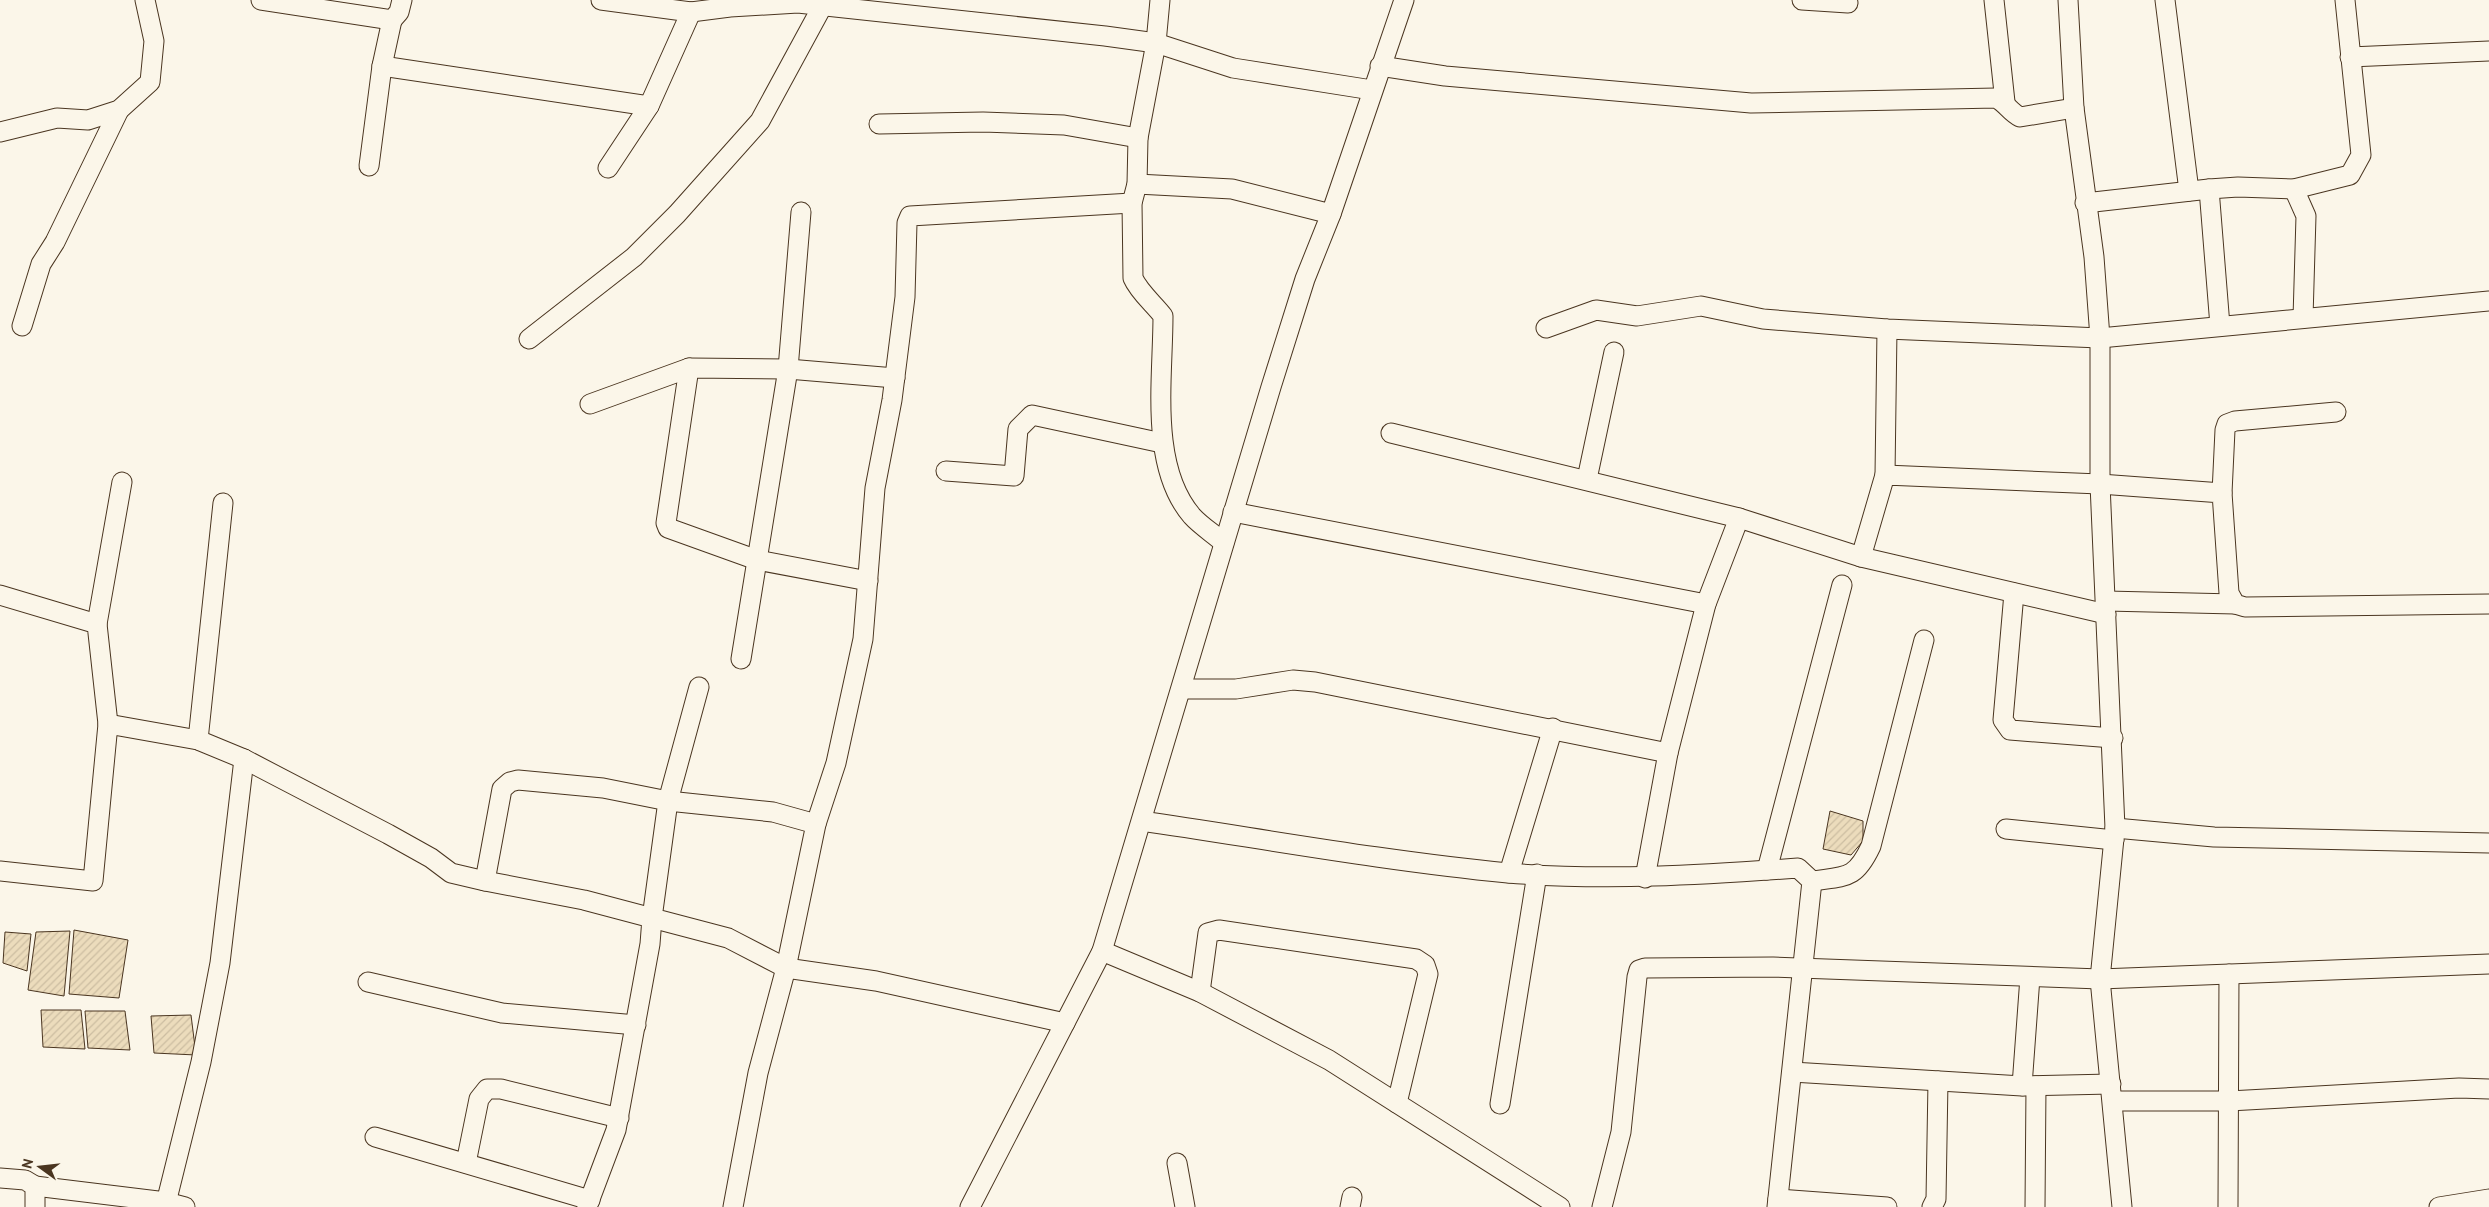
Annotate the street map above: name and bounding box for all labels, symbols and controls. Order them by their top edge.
north arrow [15,1142,65,1192]
text: N [18,1157,37,1170]

